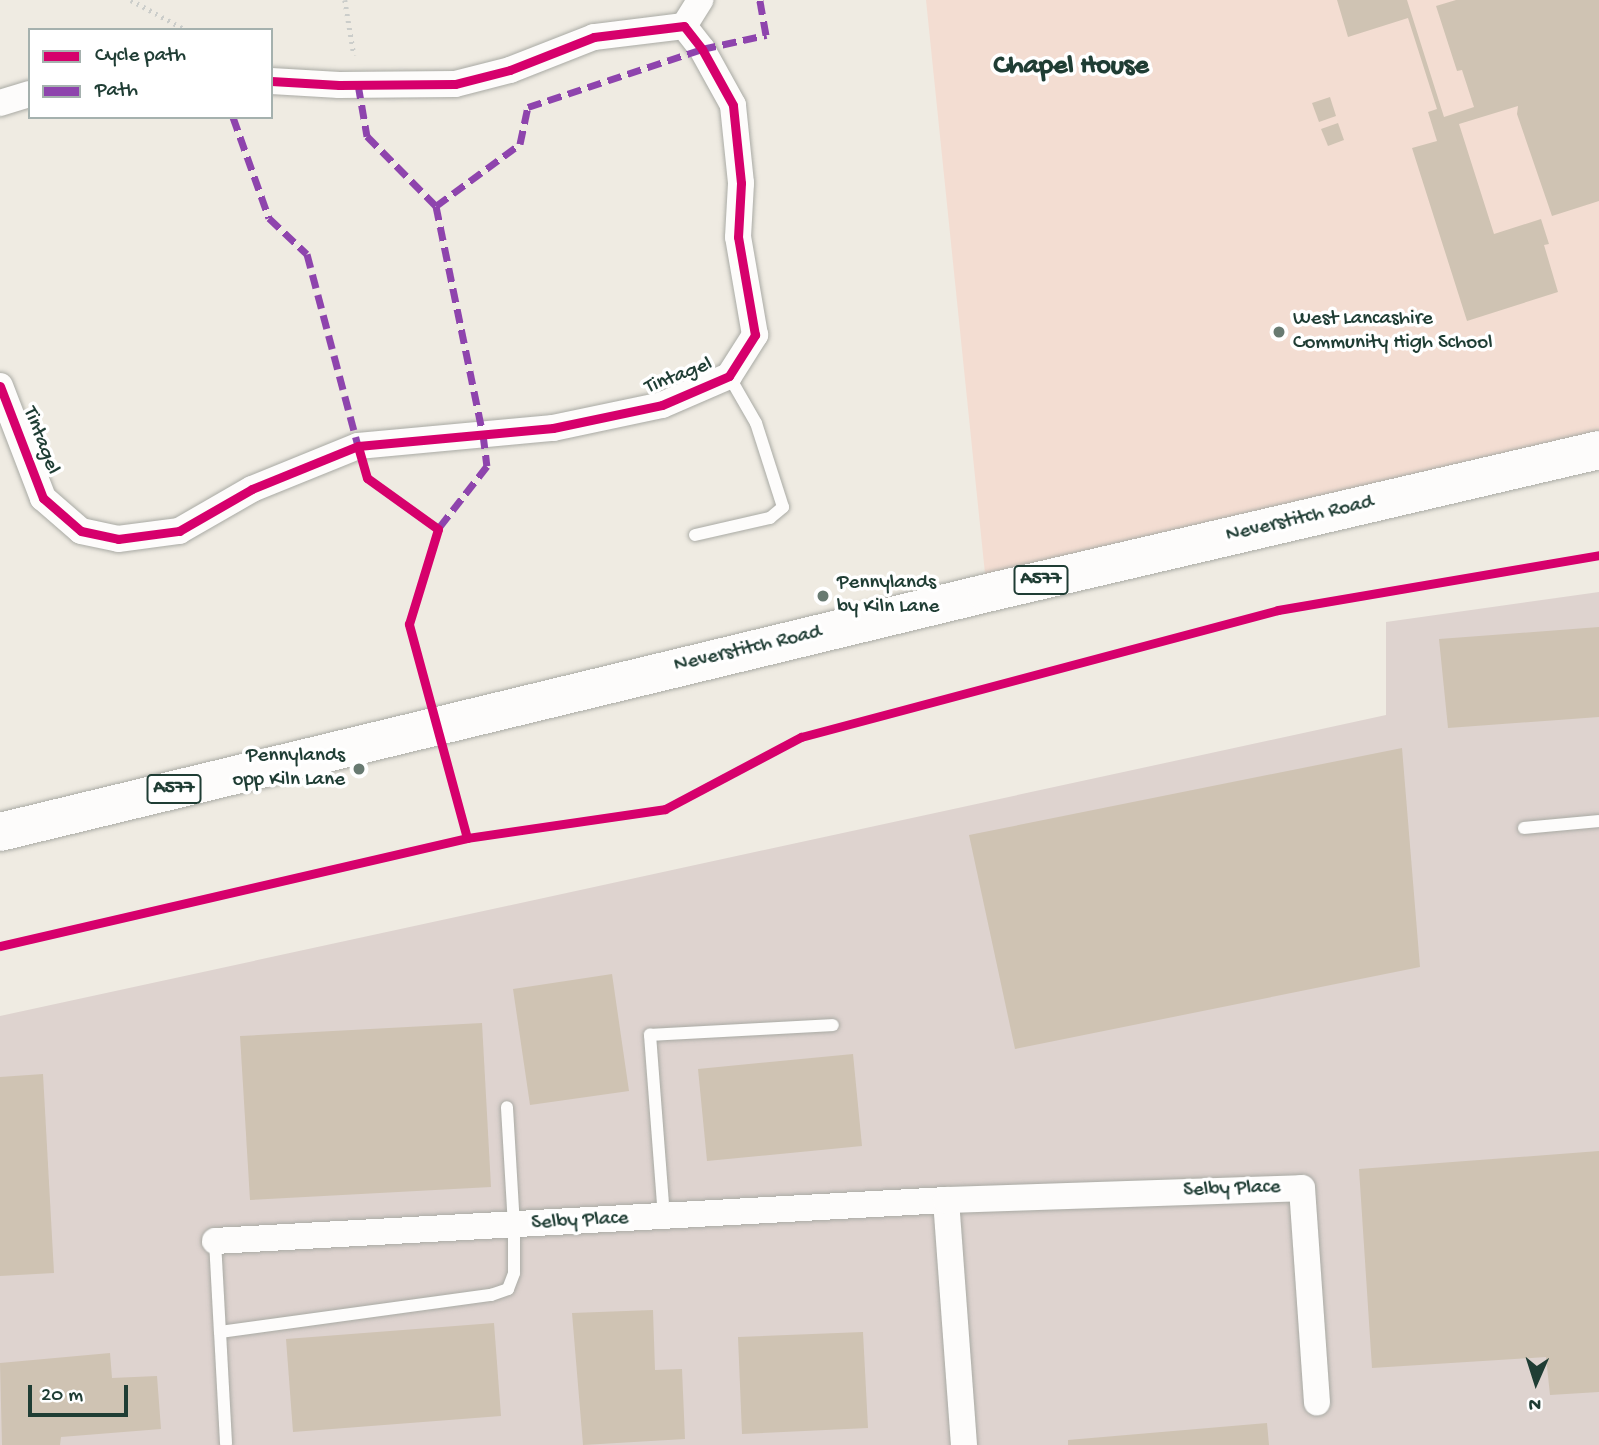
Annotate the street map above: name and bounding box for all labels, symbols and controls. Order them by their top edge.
legend [28,28,273,119]
text: Cycle path [95,44,186,69]
district label: Chapel House [993,50,1149,84]
text: Path [95,79,138,104]
place label: West Lancashire Community High School [1293,307,1493,357]
marker: West Lancashire Community High School [1271,324,1287,340]
street label: Tintagel [642,353,716,401]
street label: Tintagel [16,404,64,478]
street label: Neverstitch Road [1224,491,1376,549]
road number: A577 [1013,565,1069,596]
place label: Pennylands by Kiln Lane [837,571,939,621]
marker: Pennylands by Kiln Lane [815,588,831,604]
street label: Neverstitch Road [672,621,824,679]
place label: Pennylands opp Kiln Lane [233,744,345,794]
marker: Pennylands opp Kiln Lane [351,761,367,777]
road number: A577 [146,774,202,804]
street label: Selby Place [1183,1176,1281,1204]
street label: Selby Place [531,1207,629,1237]
north arrow [1501,1347,1571,1417]
scale bar [32,1372,131,1416]
text: 20 m [41,1384,83,1409]
text: N [1528,1392,1542,1415]

